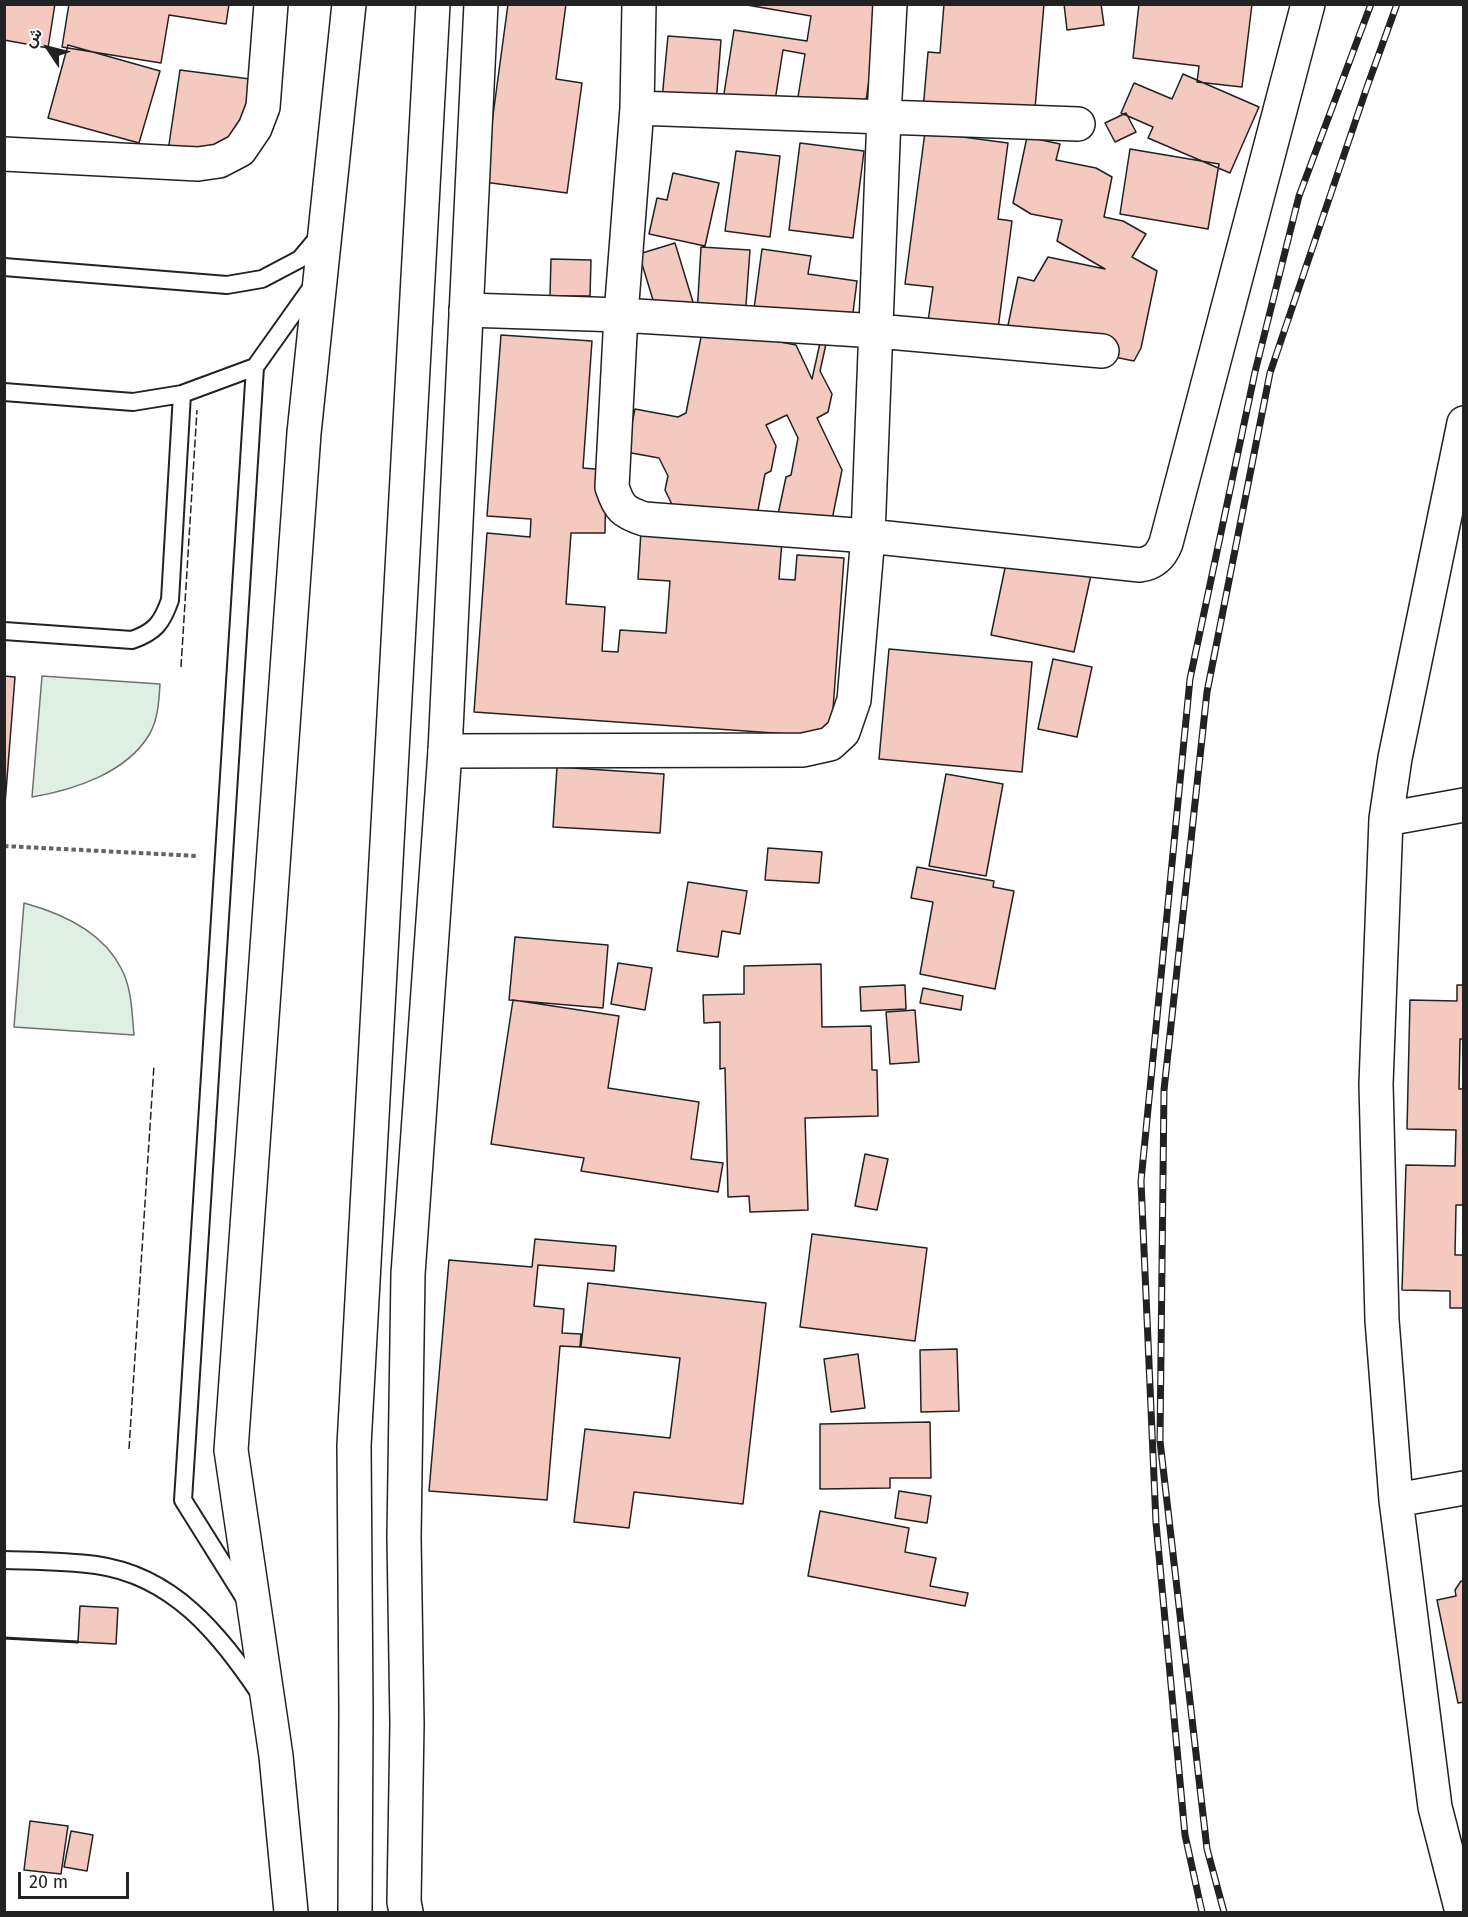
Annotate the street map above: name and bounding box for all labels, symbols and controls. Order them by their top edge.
north arrow [18,18,78,78]
text: ش [20,24,46,51]
scale bar [21,1860,132,1898]
text: 20 m [29,1871,68,1893]

